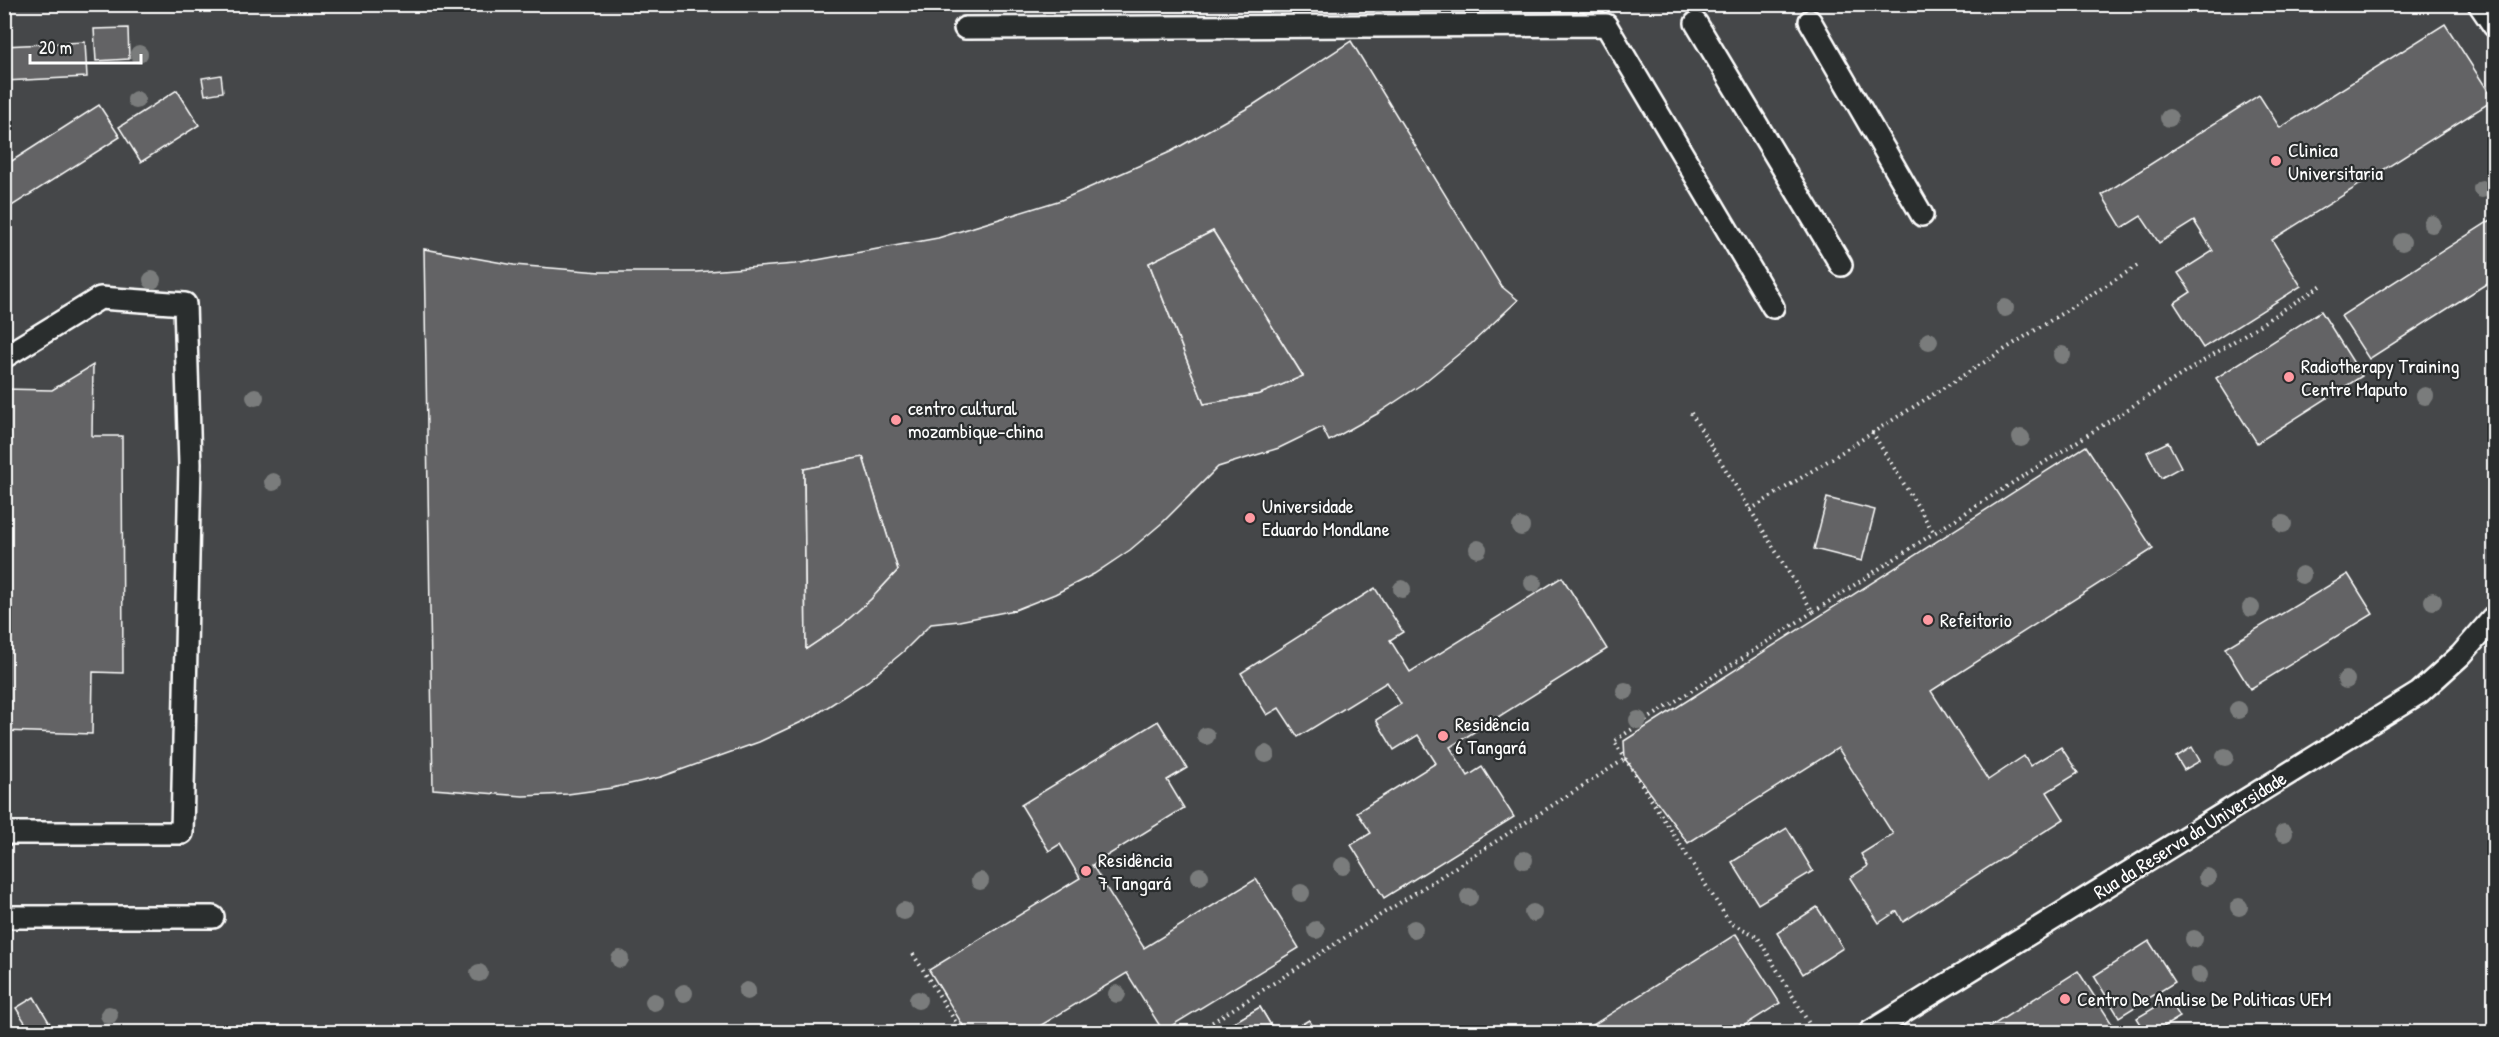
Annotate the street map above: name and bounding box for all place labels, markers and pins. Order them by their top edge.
place label: Clinica Universitaria [2288,136,2383,186]
marker: Clinica Universitaria [2269,154,2283,168]
place label: Radiotherapy Training Centre Maputo [2301,352,2460,402]
marker: Radiotherapy Training Centre Maputo [2282,370,2296,384]
place label: centro cultural mozambique-china [908,394,1043,444]
marker: centro cultural mozambique-china [889,413,903,427]
place label: Universidade Eduardo Mondlane [1262,492,1390,542]
marker: Universidade Eduardo Mondlane [1243,511,1257,525]
place label: Refeitorio [1940,606,2012,633]
marker: Refeitorio [1921,613,1935,627]
place label: Residência 6 Tangará [1455,710,1529,760]
marker: Residência 6 Tangará [1436,729,1450,743]
place label: Residência 7 Tangará [1098,846,1172,896]
marker: Residência 7 Tangará [1079,864,1093,878]
place label: Centro De Analise De Politicas UEM [2077,985,2332,1012]
marker: Centro De Analise De Politicas UEM [2058,992,2072,1006]

